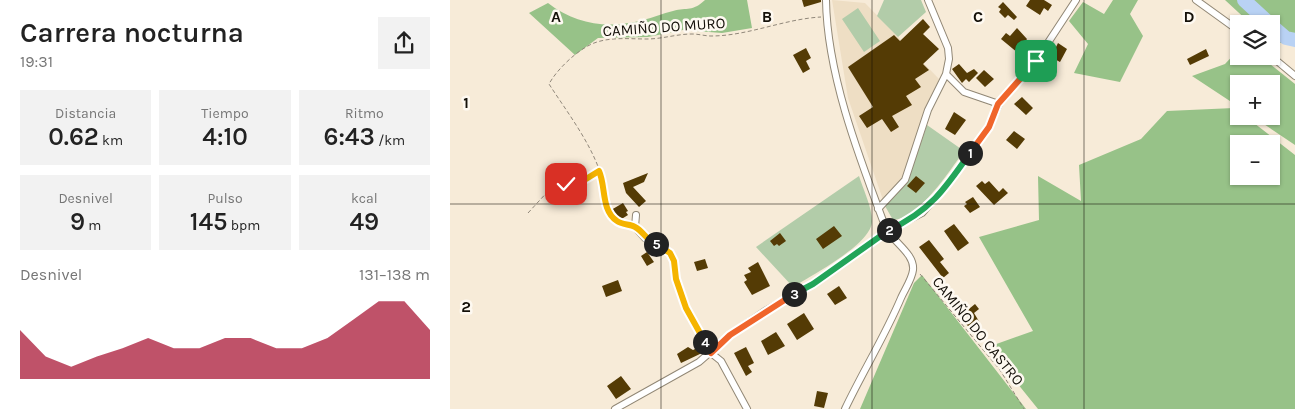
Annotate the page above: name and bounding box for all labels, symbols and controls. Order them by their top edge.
text: A [551,7,561,26]
text: B [762,7,772,26]
text: C [973,7,983,26]
text: D [1184,7,1195,26]
street label: CAMIÑO DO MURO [602,14,726,40]
map controls [1230,15,1280,185]
button: layers [1230,15,1280,65]
text: Carrera nocturna [20,16,244,49]
button: share [378,17,430,69]
pin [1015,40,1057,82]
icon: arrive [1022,47,1050,75]
text: 19:31 [20,52,53,71]
button: + [1230,75,1280,125]
text: 1 [463,93,469,112]
text: Distancia [55,105,116,122]
text: Tiempo [201,105,249,122]
text: Ritmo [345,105,384,122]
text: 0.62 [48,122,99,151]
text: 4:10 [202,122,248,151]
text: 6:43 [323,122,375,151]
text: km [99,132,123,149]
text: /km [375,132,405,149]
button: − [1230,135,1280,185]
pin: 1 [958,140,982,166]
text: 1 [968,145,973,162]
pin [545,163,587,205]
icon: check [552,170,580,198]
text: Desnivel [58,190,113,207]
text: Pulso [207,190,243,207]
text: kcal [351,190,378,207]
text: 9 [70,207,85,236]
text: 145 [190,207,227,236]
text: 49 [349,207,379,236]
text: m [85,217,101,234]
text: bpm [227,217,260,234]
pin: 2 [876,218,902,242]
text: 2 [885,222,894,239]
pin: 5 [644,232,668,256]
text: 5 [652,236,661,253]
text: Desnivel [20,265,82,284]
text: 131–138 m [359,265,430,284]
street label: CAMIÑO DO CASTRO [929,273,1027,389]
pin: 3 [782,282,806,306]
text: 3 [790,286,799,303]
text: 2 [461,297,471,316]
pin: 4 [692,330,718,354]
text: 4 [701,334,710,351]

